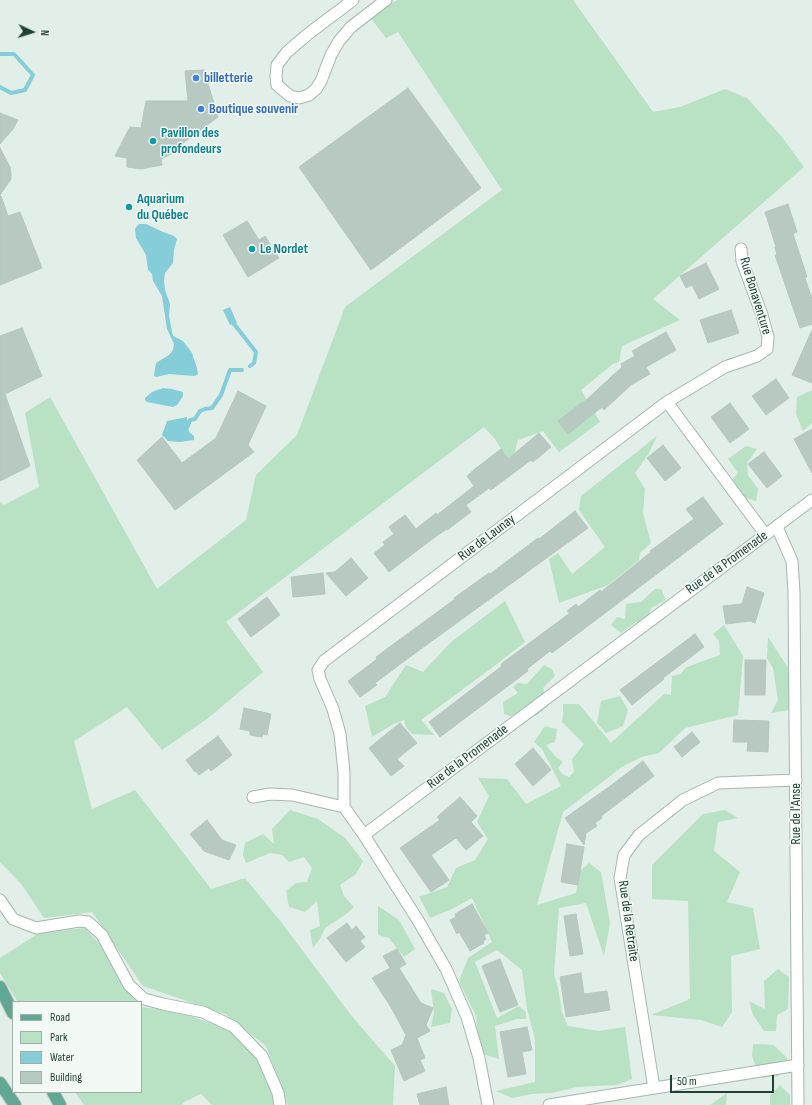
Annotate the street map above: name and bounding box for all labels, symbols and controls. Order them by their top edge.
north arrow [12,12,52,52]
text: N [38,29,51,36]
place label: billetterie [204,70,253,86]
marker: billetterie [191,73,201,83]
place label: Boutique souvenir [209,101,298,117]
marker: Boutique souvenir [196,104,206,114]
place label: Pavillon des profondeurs [161,125,222,158]
marker: Pavillon des profondeurs [148,136,158,146]
place label: Aquarium du Québec [137,191,189,224]
marker: Aquarium du Québec [124,202,134,212]
place label: Le Nordet [260,241,308,257]
marker: Le Nordet [247,244,257,254]
street label: Rue Bonaventure [735,255,775,337]
street label: Rue de Launay [455,511,519,565]
street label: Rue de la Promenade [683,528,771,598]
street label: Rue de la Promenade [424,721,512,793]
street label: Rue de l'Anse [788,783,804,845]
street label: Rue de la Retraite [614,879,642,963]
legend [12,1001,142,1093]
text: Road [50,1010,70,1025]
text: Park [50,1030,68,1045]
text: Water [50,1050,74,1065]
scale bar [672,1067,776,1093]
text: Building [50,1070,82,1085]
text: 50 m [677,1074,697,1089]

